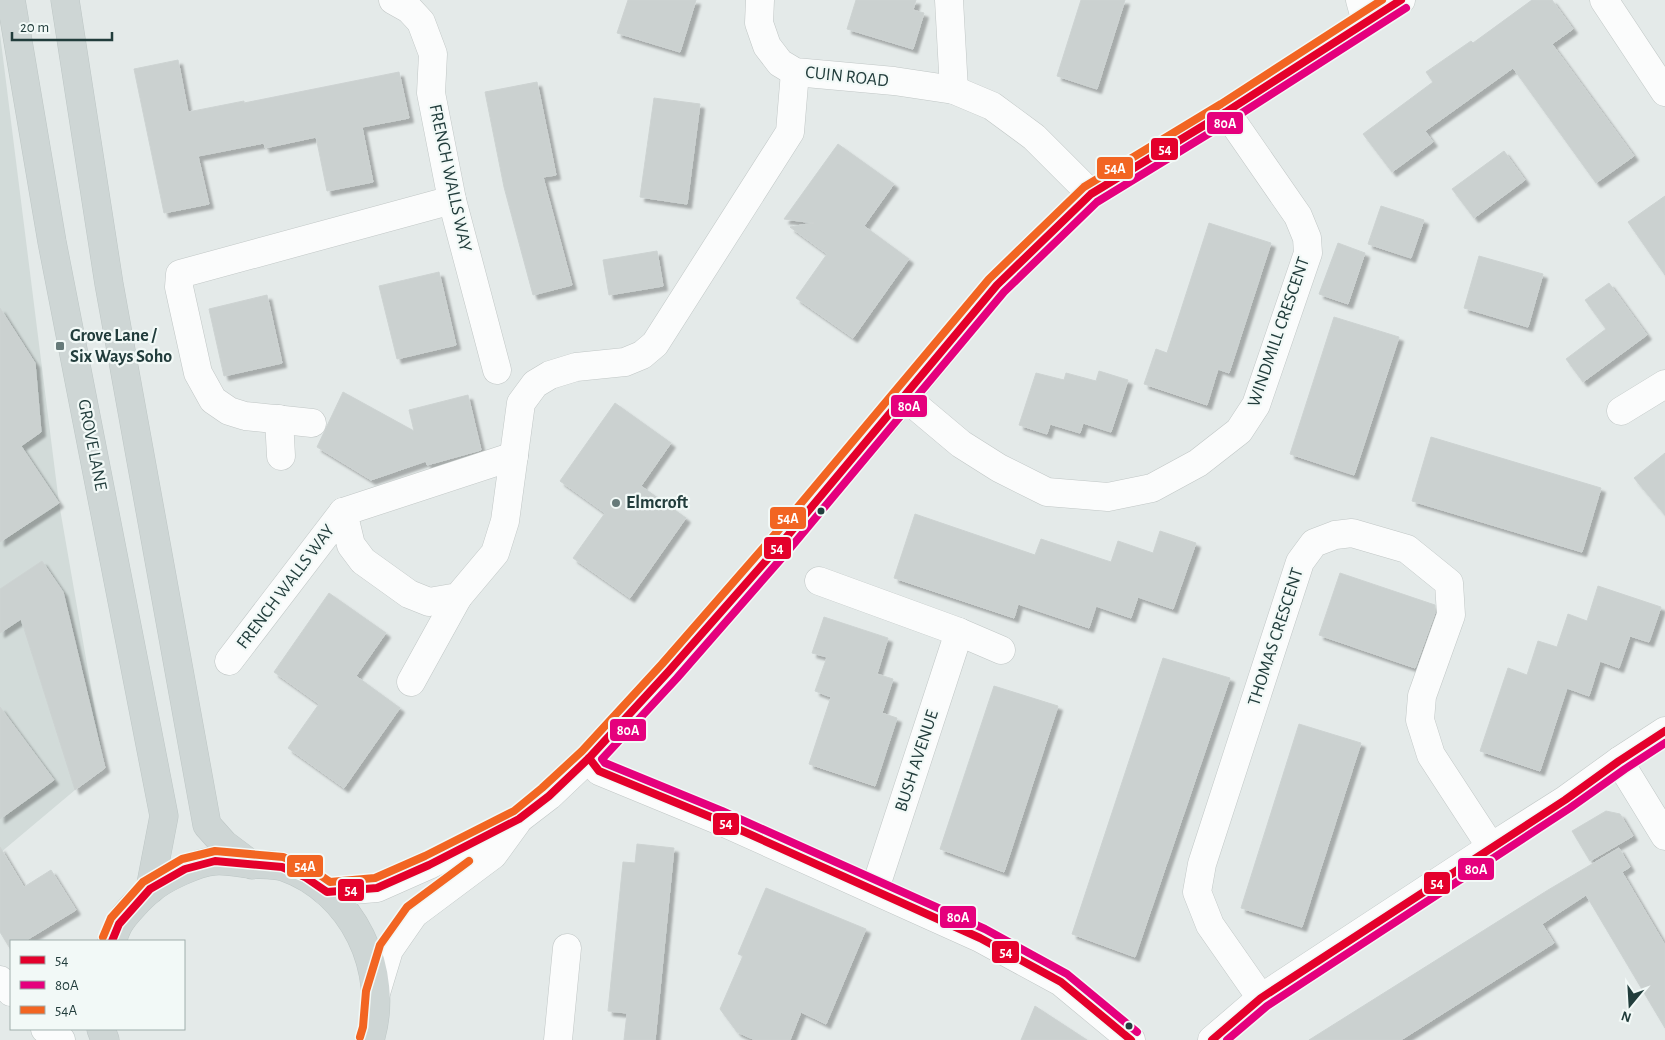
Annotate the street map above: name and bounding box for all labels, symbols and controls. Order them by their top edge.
scale bar [12,10,112,42]
text: 20 m [20,20,49,35]
street label: CUIN ROAD [804,64,890,90]
street label: FRENCH WALLS WAY [426,103,475,254]
line badge: 80A [1206,111,1244,135]
text: 80A [1214,117,1237,131]
line badge: 54 [1150,137,1179,161]
text: 54 [1158,143,1172,157]
line badge: 54A [1096,156,1134,180]
text: 54A [1104,162,1126,176]
street label: WINDMILL CRESCENT [1245,255,1313,409]
place label: Grove Lane / Six Ways Soho [70,327,172,366]
marker: Grove Lane / Six Ways Soho [54,340,66,352]
line badge: 80A [890,394,928,418]
street label: GROVE LANE [74,398,110,492]
text: 80A [898,400,921,414]
place label: Elmcroft [626,494,688,512]
marker: Elmcroft [610,497,622,509]
line badge: 54A [769,506,807,530]
unlabelled marker [816,506,826,516]
text: 54A [777,512,799,526]
street label: FRENCH WALLS WAY [234,521,339,652]
line badge: 54 [763,536,792,560]
text: 54 [770,542,784,556]
street label: THOMAS CRESCENT [1245,566,1307,708]
street label: BUSH AVENUE [892,708,942,814]
line badge: 80A [609,718,647,742]
text: 80A [617,724,640,738]
line badge: 54 [712,812,740,836]
text: 54 [719,817,733,831]
line badge: 54A [286,854,324,878]
line badge: 80A [1457,857,1495,881]
text: 54A [294,860,316,874]
text: 80A [1465,863,1488,877]
line badge: 54 [1423,871,1451,895]
text: 54 [1430,877,1444,891]
line badge: 54 [337,878,365,902]
text: 54 [344,884,358,898]
line badge: 80A [939,905,977,929]
text: 80A [947,911,970,925]
legend [10,940,185,1030]
line badge: 54 [991,940,1020,964]
text: 54 [999,946,1013,960]
text: 54 [55,953,69,968]
text: 80A [55,978,79,993]
north arrow [1605,980,1655,1030]
text: 54A [55,1003,77,1018]
text: N [1619,1008,1633,1025]
unlabelled marker [1124,1021,1134,1031]

